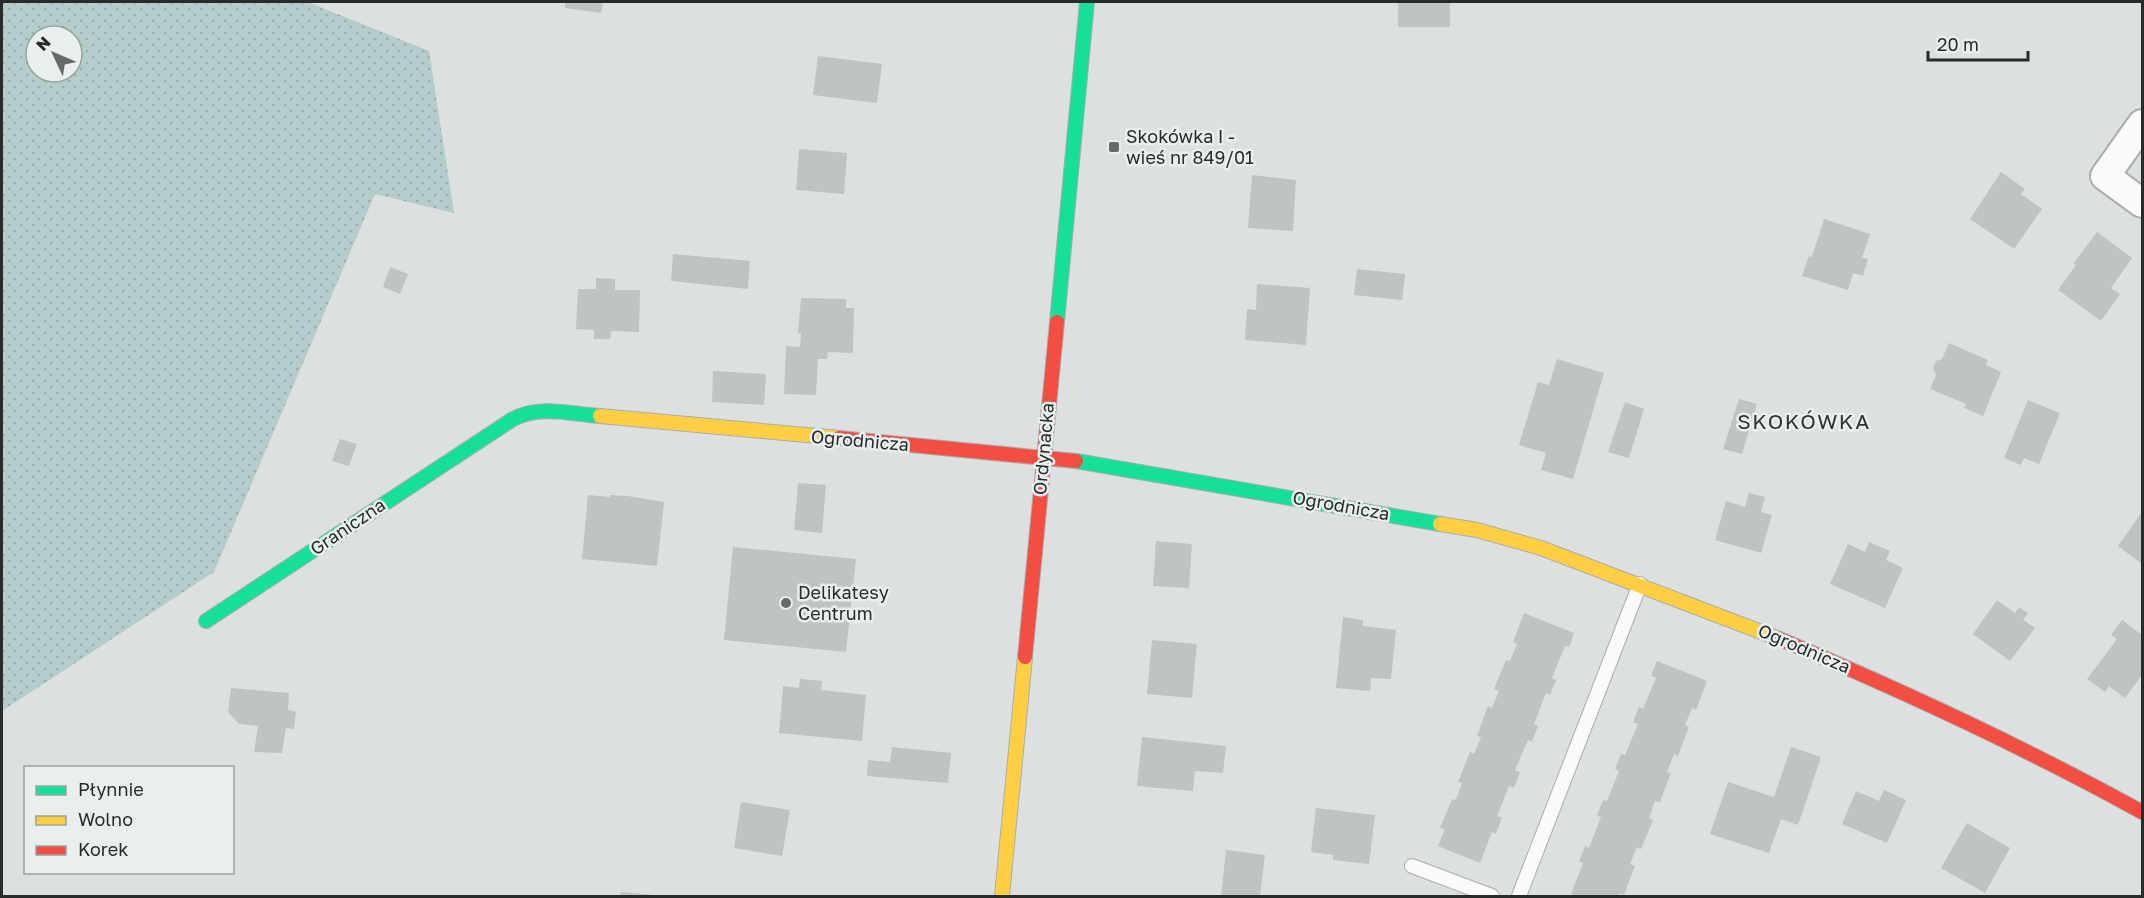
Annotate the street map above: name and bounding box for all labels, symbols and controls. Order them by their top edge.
north arrow [24,24,84,84]
scale bar [1928,24,2028,62]
text: N [32,32,55,55]
text: 20 m [1937,33,1979,55]
place label: Skokówka I - wieś nr 849/01 [1126,125,1254,168]
marker: Skokówka I - wieś nr 849/01 [1107,140,1121,154]
street label: Ordynacka [1028,402,1058,496]
district label: SKOKÓWKA [1737,408,1871,434]
street label: Ogrodnicza [810,425,910,455]
street label: Ogrodnicza [1291,486,1391,524]
street label: Graniczna [306,493,389,559]
place label: Delikatesy Centrum [798,581,889,624]
marker: Delikatesy Centrum [779,596,793,610]
street label: Ogrodnicza [1755,619,1854,677]
legend [24,766,234,874]
text: Płynnie [78,778,144,800]
text: Wolno [78,808,133,830]
text: Korek [78,838,128,860]

